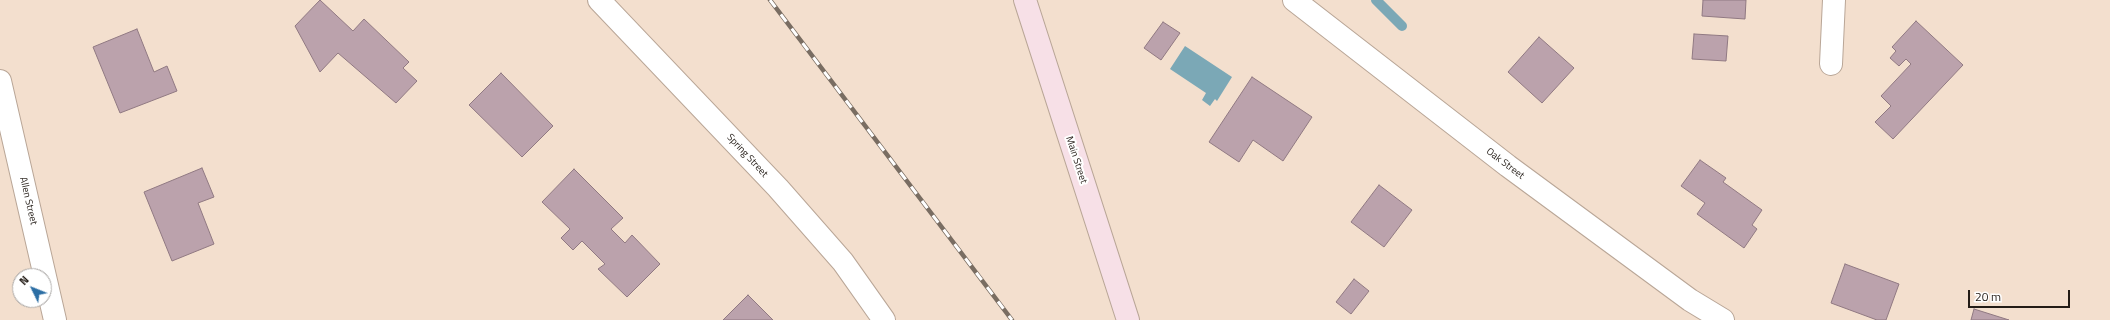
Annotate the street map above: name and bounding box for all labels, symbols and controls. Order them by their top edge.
street label: Spring Street [724,132,770,180]
street label: Main Street [1063,135,1089,185]
street label: Oak Street [1484,146,1526,182]
street label: Allen Street [17,176,39,226]
north arrow [12,268,52,308]
text: N [16,272,32,289]
scale bar [1970,282,2072,308]
text: 20 m [1975,287,2001,306]

